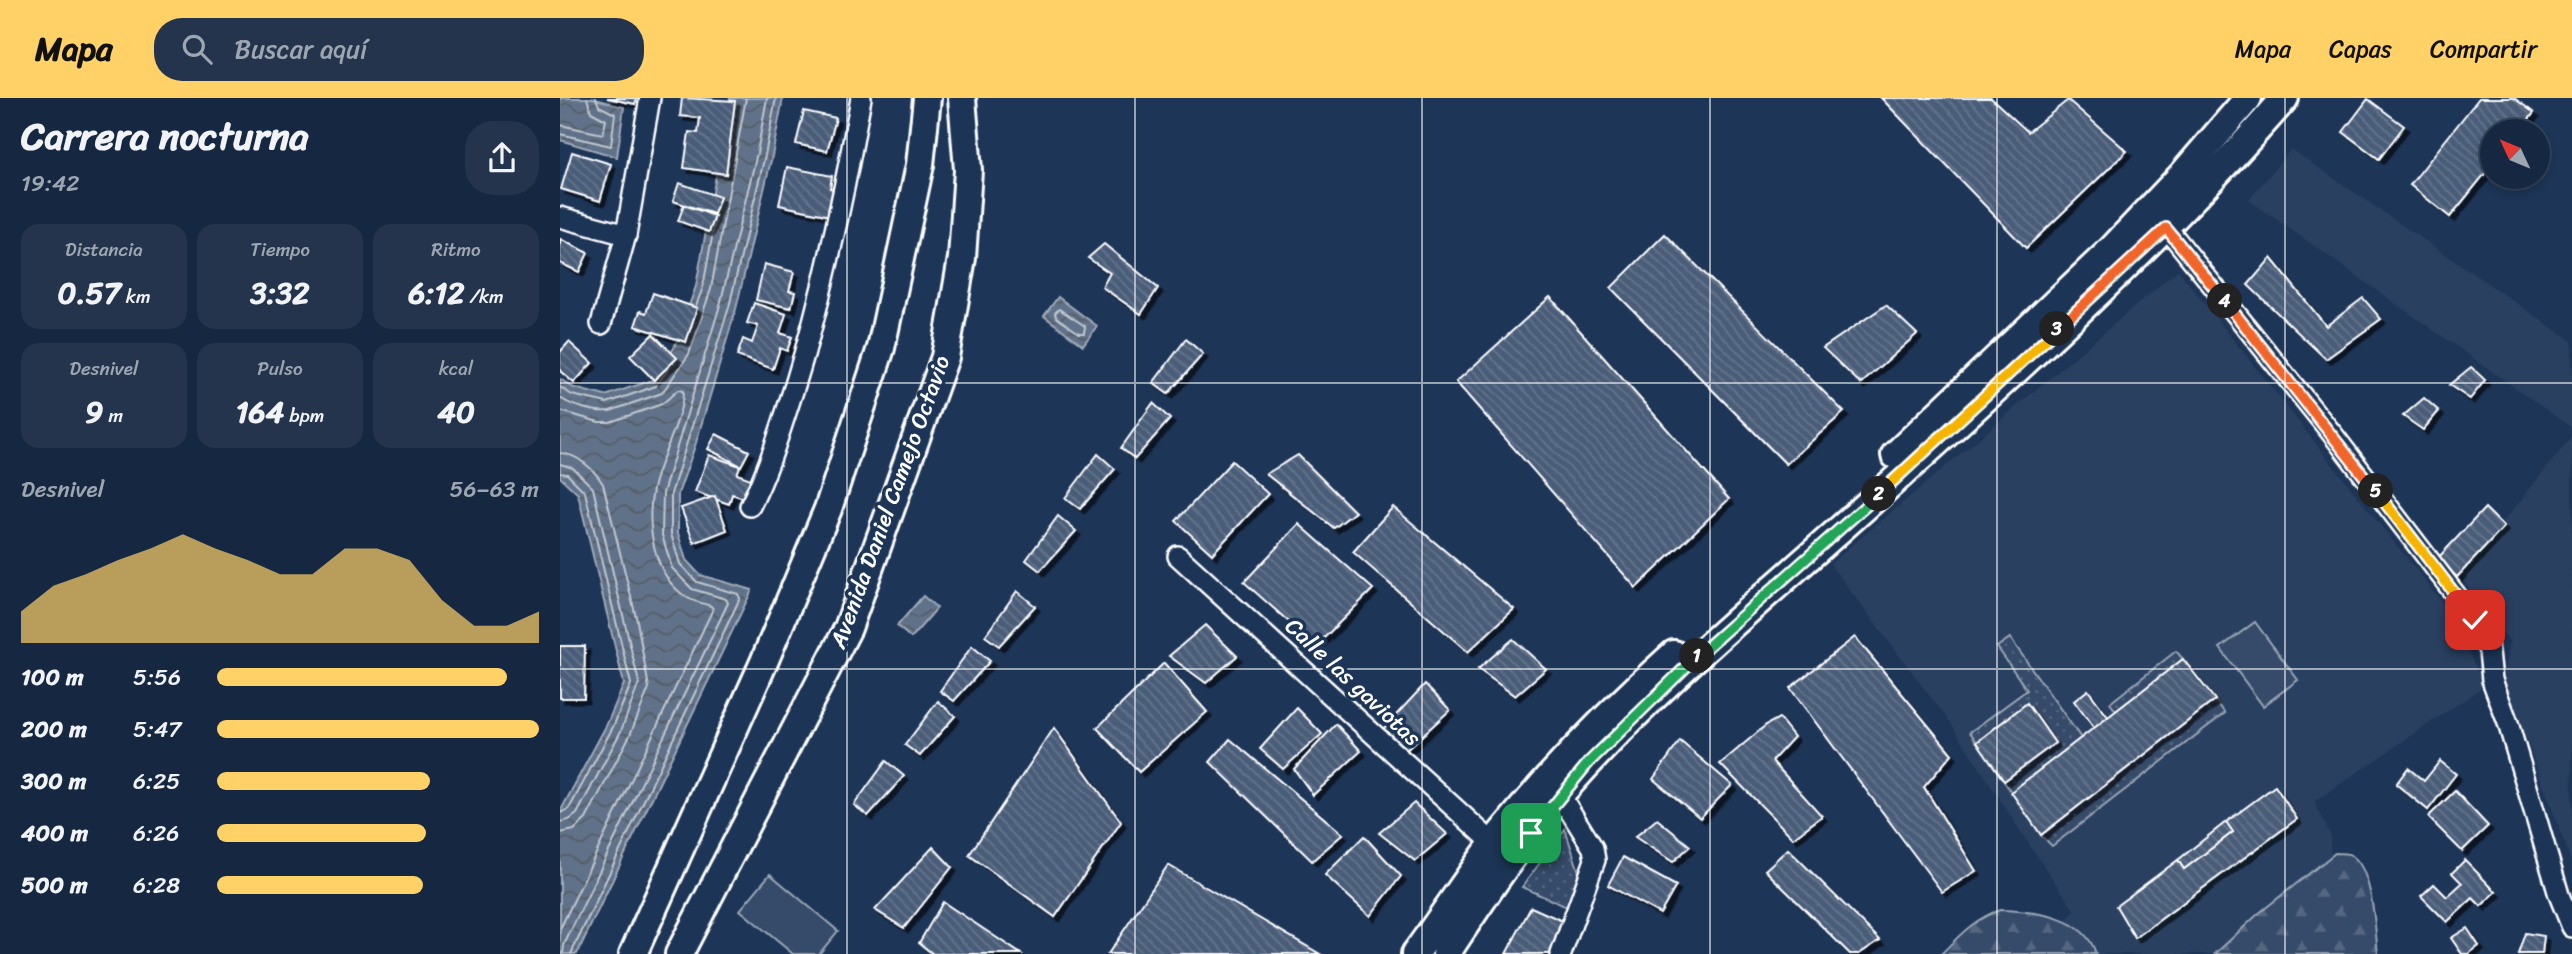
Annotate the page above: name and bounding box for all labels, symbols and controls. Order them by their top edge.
search box [154,18,644,81]
text: Mapa [35,20,112,78]
text: Buscar aquí [234,26,367,72]
text: Mapa [2235,28,2291,70]
text: Capas [2329,28,2392,70]
text: Compartir [2430,28,2537,70]
icon: search [178,30,216,68]
text: Carrera nocturna [21,103,309,170]
north arrow [2480,119,2550,189]
map controls [2480,119,2550,189]
button: share [465,121,539,195]
text: 19:42 [21,163,80,204]
text: Distancia [65,233,143,266]
text: Tiempo [250,233,310,266]
text: Ritmo [431,233,481,266]
text: 0.57 [57,266,121,320]
text: 3:32 [250,266,310,320]
text: 6:12 [408,266,465,320]
text: km [121,280,151,313]
text: /km [465,280,504,313]
pin: 4 [2208,284,2242,318]
text: 4 [2219,284,2230,317]
pin: 3 [2040,312,2074,346]
text: 3 [2051,312,2062,345]
street label: Avenida Daniel Camejo Octavio [817,350,962,655]
text: Desnivel [70,352,138,385]
text: Pulso [257,352,303,385]
text: kcal [439,352,473,385]
text: 9 [85,385,103,439]
text: 164 [236,385,284,439]
text: 40 [437,385,475,439]
text: m [103,399,123,432]
text: bpm [284,399,324,432]
text: Desnivel [21,469,104,510]
text: 56–63 m [450,469,539,510]
pin: 5 [2358,474,2394,508]
text: 5 [2370,474,2381,507]
pin: 2 [1862,476,1896,512]
text: 2 [1873,477,1884,510]
pin [2445,590,2505,650]
icon: check [2456,601,2494,639]
street label: Calle las gaviotas [1275,607,1431,757]
pin: 1 [1680,638,1714,674]
text: 1 [1692,639,1701,672]
text: 100 m [21,657,84,698]
text: 5:56 [133,657,181,698]
text: 200 m [21,709,87,750]
text: 5:47 [133,709,182,750]
text: 300 m [21,761,86,802]
text: 6:25 [133,761,180,802]
pin [1501,803,1561,863]
text: 400 m [21,813,88,854]
text: 6:26 [133,813,179,854]
icon: arrive [1512,814,1550,852]
text: 500 m [21,865,88,906]
text: 6:28 [133,865,180,906]

